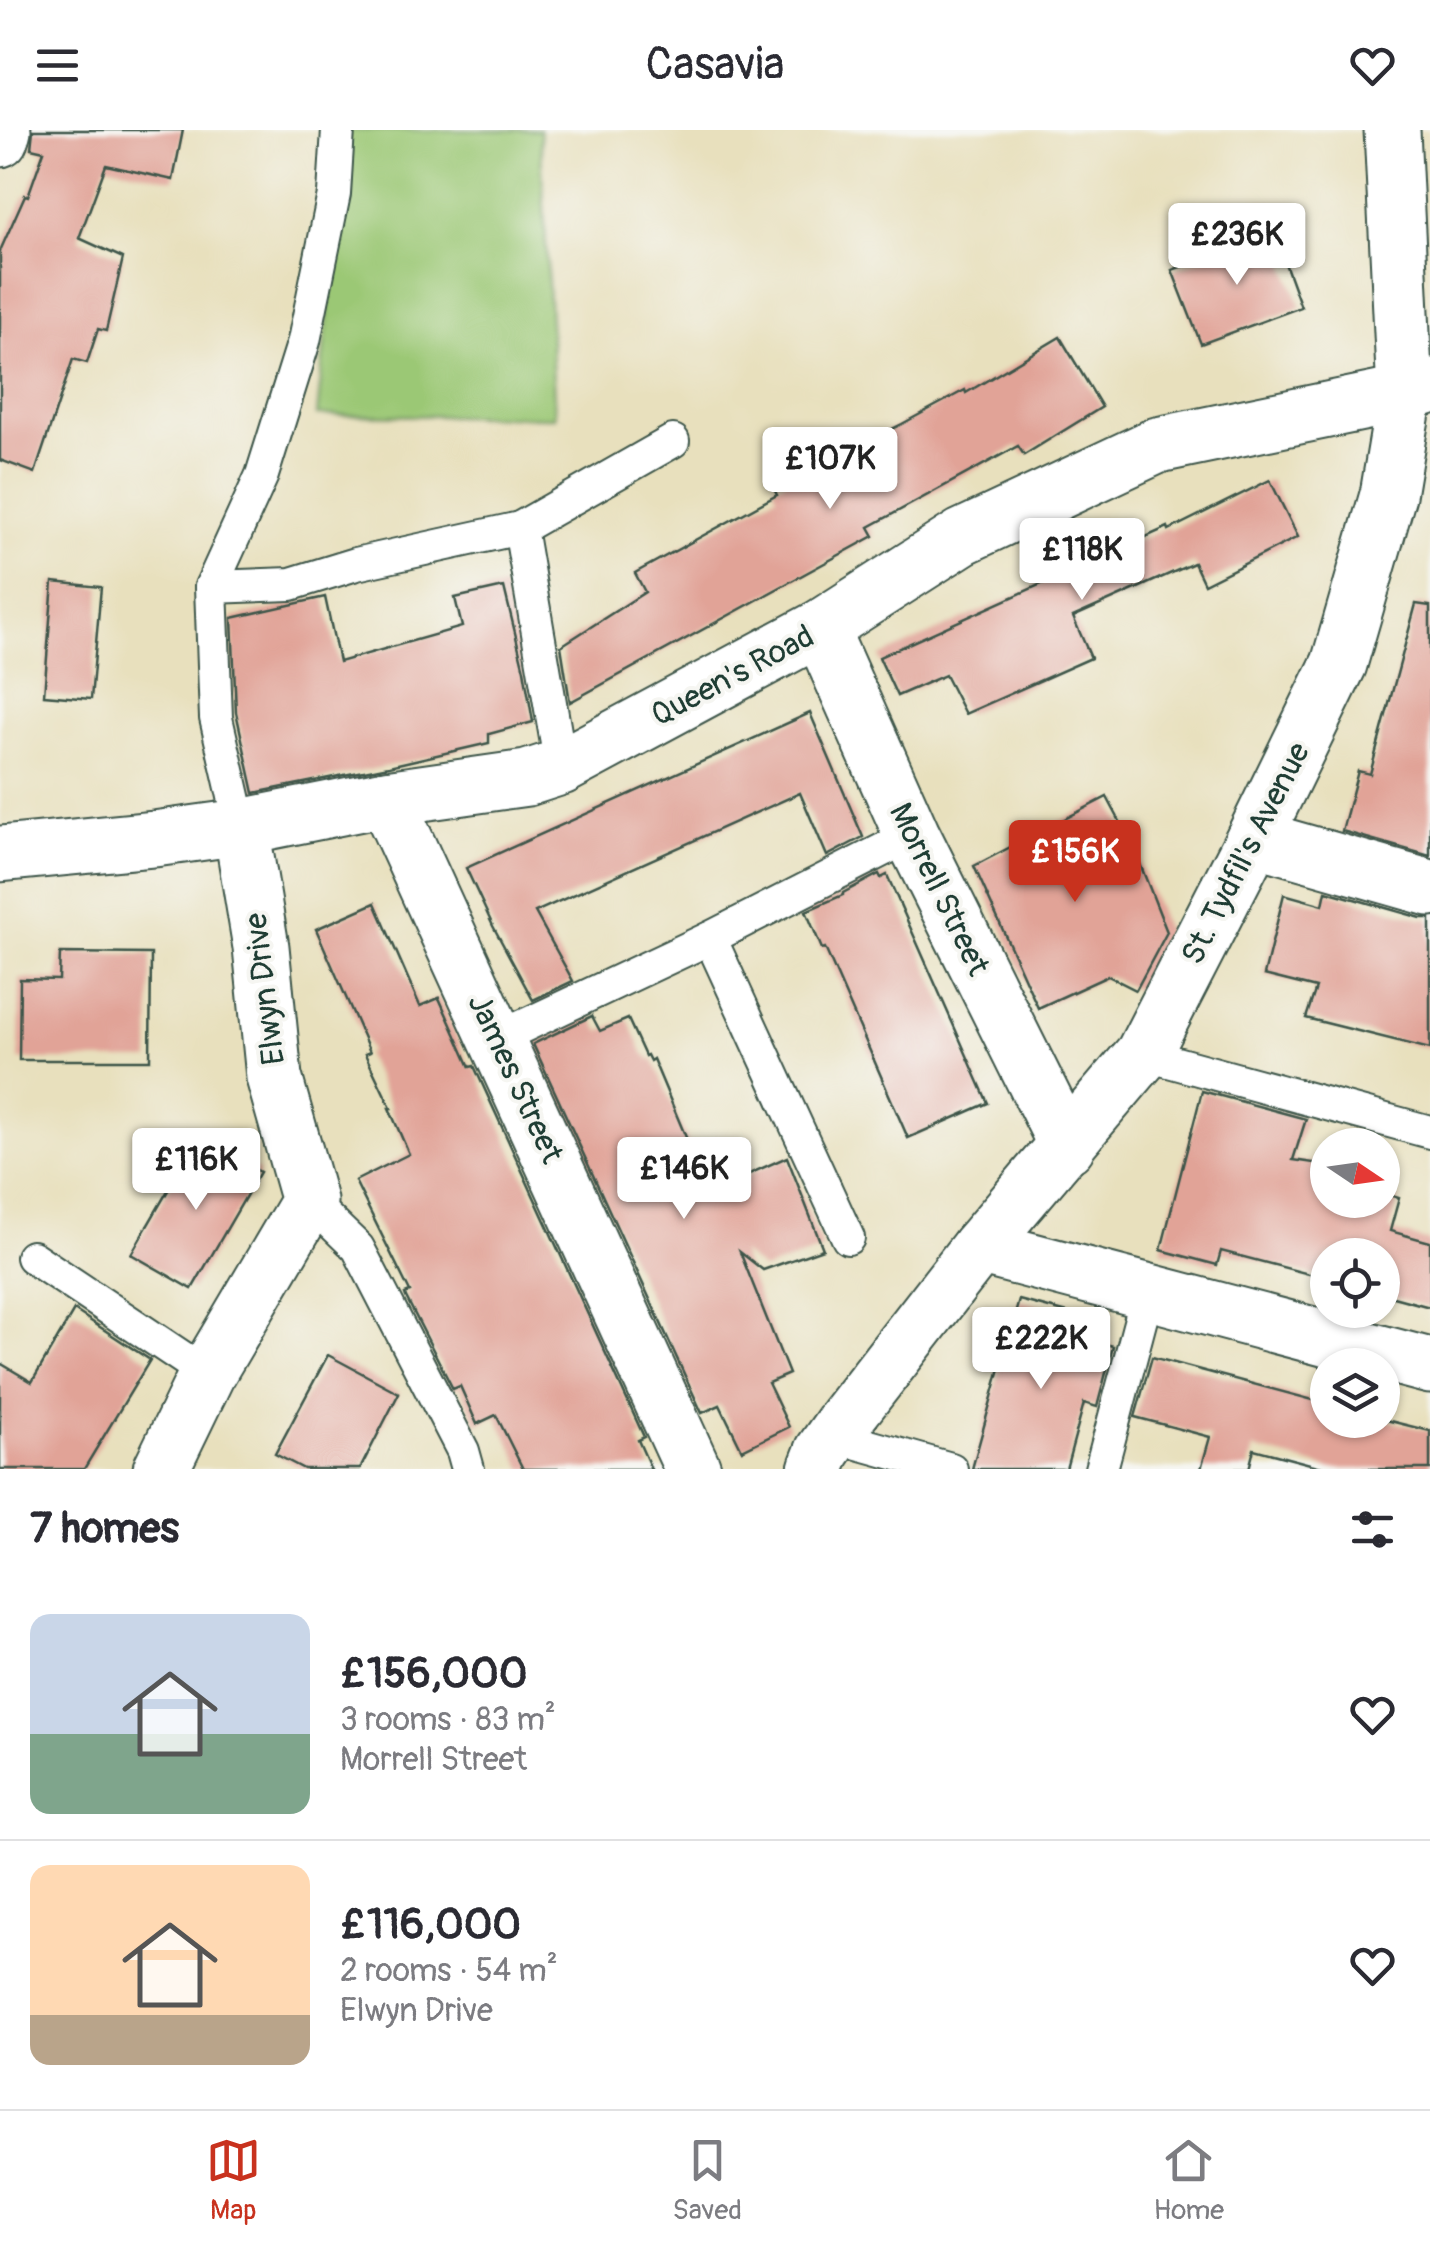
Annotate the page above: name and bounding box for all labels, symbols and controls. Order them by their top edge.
text: Casavia [646,37,784,93]
icon: menu [30,38,85,93]
icon: heart [1345,38,1400,93]
pin: £236K [1167,203,1307,288]
text: £236K [1190,215,1284,255]
pin: £107K [760,427,900,512]
text: £107K [784,439,876,479]
pin: £118K [1012,518,1152,603]
text: £118K [1041,530,1123,570]
street label: Queen's Road [644,616,821,735]
street label: St. Tydfil's Avenue [1173,736,1319,971]
street label: Morrell Street [880,797,998,982]
pin: £156K [1005,820,1145,905]
text: £156K [1031,832,1119,872]
street label: Elwyn Drive [236,910,294,1067]
street label: James Street [458,987,572,1170]
pin: £116K [126,1128,266,1213]
north arrow [1310,1128,1400,1218]
map controls [1310,1128,1400,1438]
pin: £146K [614,1137,754,1222]
text: £116K [154,1140,238,1180]
text: £146K [639,1149,729,1189]
button: locate [1310,1238,1400,1328]
pin: £222K [971,1307,1111,1392]
text: £222K [994,1319,1088,1359]
button: layers [1310,1348,1400,1438]
icon: filters [1345,1502,1400,1557]
text: 7 homes [30,1503,179,1555]
text: £156,000 [340,1648,527,1700]
icon: home [110,1654,230,1774]
icon: heart [1345,1687,1400,1742]
text: 3 rooms · 83 m² [340,1700,556,1740]
text: Morrell Street [340,1740,527,1780]
text: £116,000 [340,1899,521,1951]
icon: home [110,1905,230,2025]
icon: heart [1345,1938,1400,1993]
text: 2 rooms · 54 m² [340,1951,558,1991]
text: Elwyn Drive [340,1991,493,2031]
tab: Map [206,2133,261,2228]
tab: Saved [672,2133,742,2228]
tab: Home [1154,2133,1224,2228]

